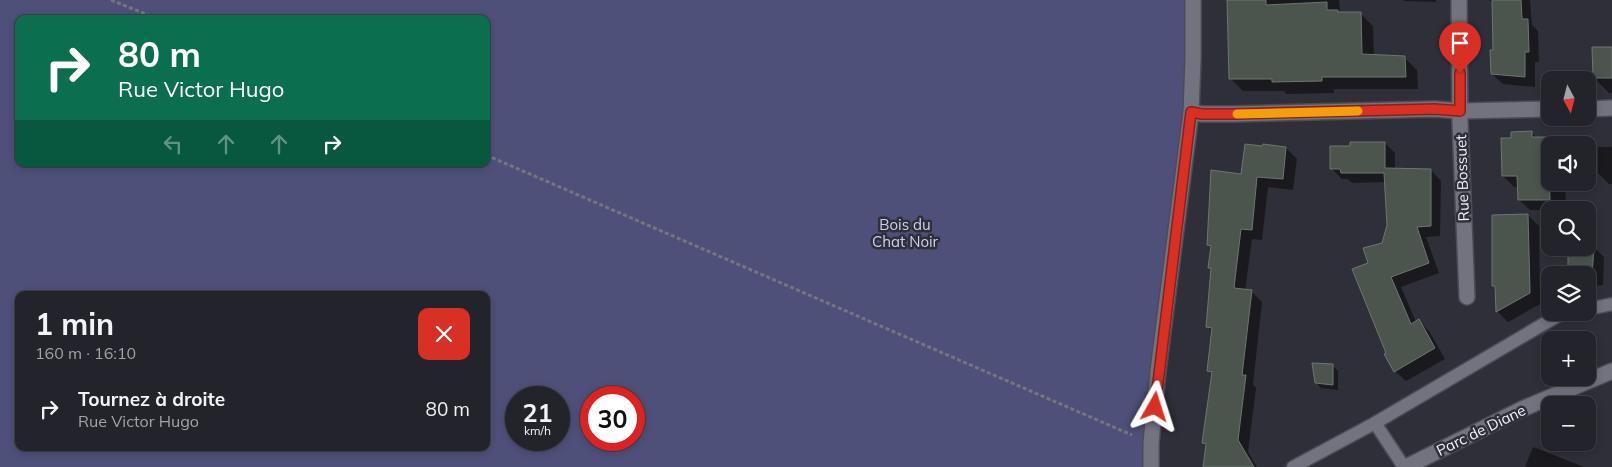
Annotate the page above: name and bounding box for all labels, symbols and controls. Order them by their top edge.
pin [1439,22,1481,73]
icon: arrive [1446,29,1474,57]
text: 80 m [118,32,201,76]
icon: right [35,35,100,100]
north arrow [1541,71,1596,126]
map controls [1541,71,1596,451]
text: Rue Victor Hugo [118,75,284,103]
icon: left [159,130,187,158]
icon: ahead [212,130,240,158]
icon: ahead [265,130,293,158]
icon: right [318,130,346,158]
street label: Rue Bossuet [1451,134,1473,222]
button: sound [1541,136,1596,191]
button: search [1541,201,1596,256]
park label: Bois du Chat Noir [872,215,939,251]
button: layers [1541,266,1596,321]
text: 1 min [35,305,114,343]
button: close [418,308,470,360]
button: + [1541,331,1596,386]
text: 160 m · 16:10 [35,343,136,363]
position arrow [1128,380,1180,432]
speed limit sign: 30 [580,386,645,451]
text: Tournez à droite [78,387,225,411]
icon: right [35,395,63,423]
button: − [1541,396,1596,451]
text: 80 m [426,397,470,421]
text: 21 [522,397,553,428]
street label: Parc de Diane [1433,400,1529,460]
text: Rue Victor Hugo [78,411,199,431]
text: km/h [524,423,551,438]

